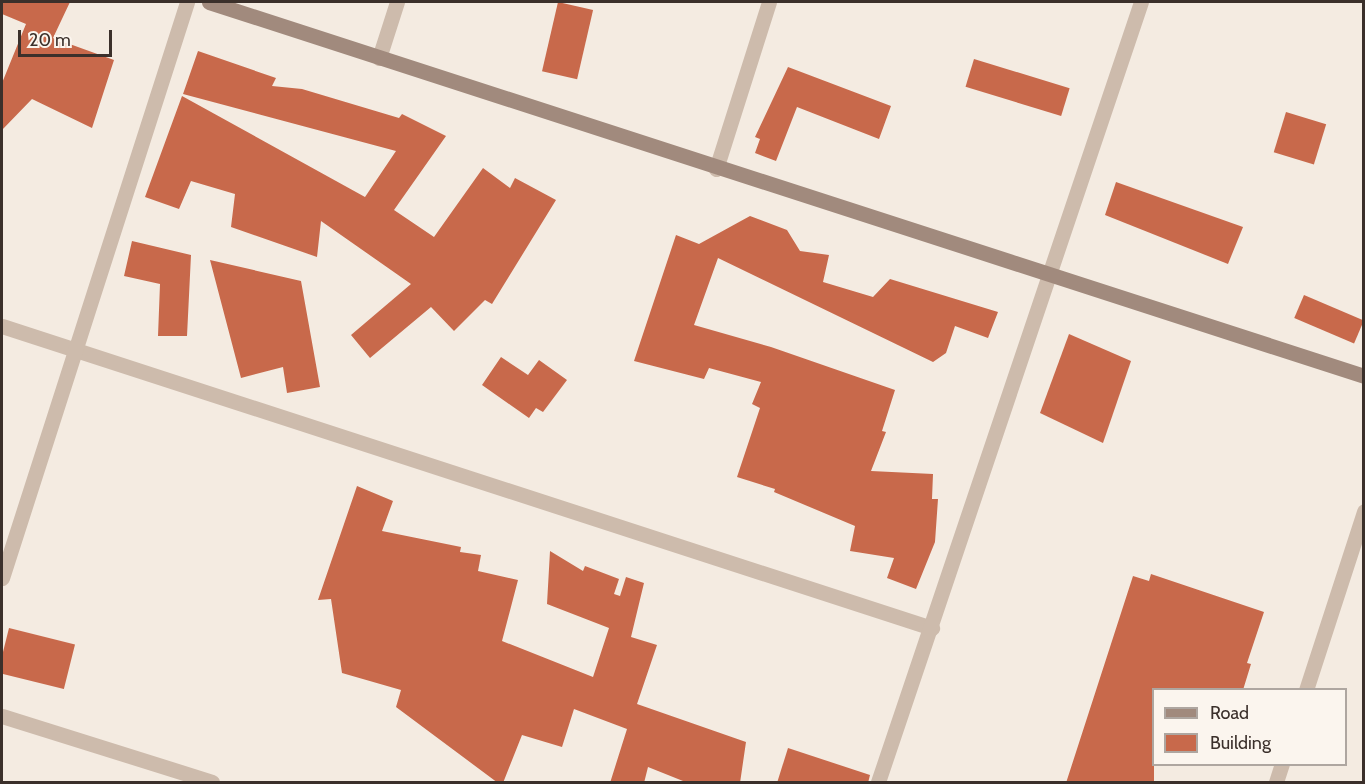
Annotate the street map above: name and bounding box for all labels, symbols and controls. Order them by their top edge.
scale bar [21,18,116,56]
text: 20 m [29,29,71,51]
legend [1152,688,1347,766]
text: Road [1210,702,1249,724]
text: Building [1210,732,1271,754]

